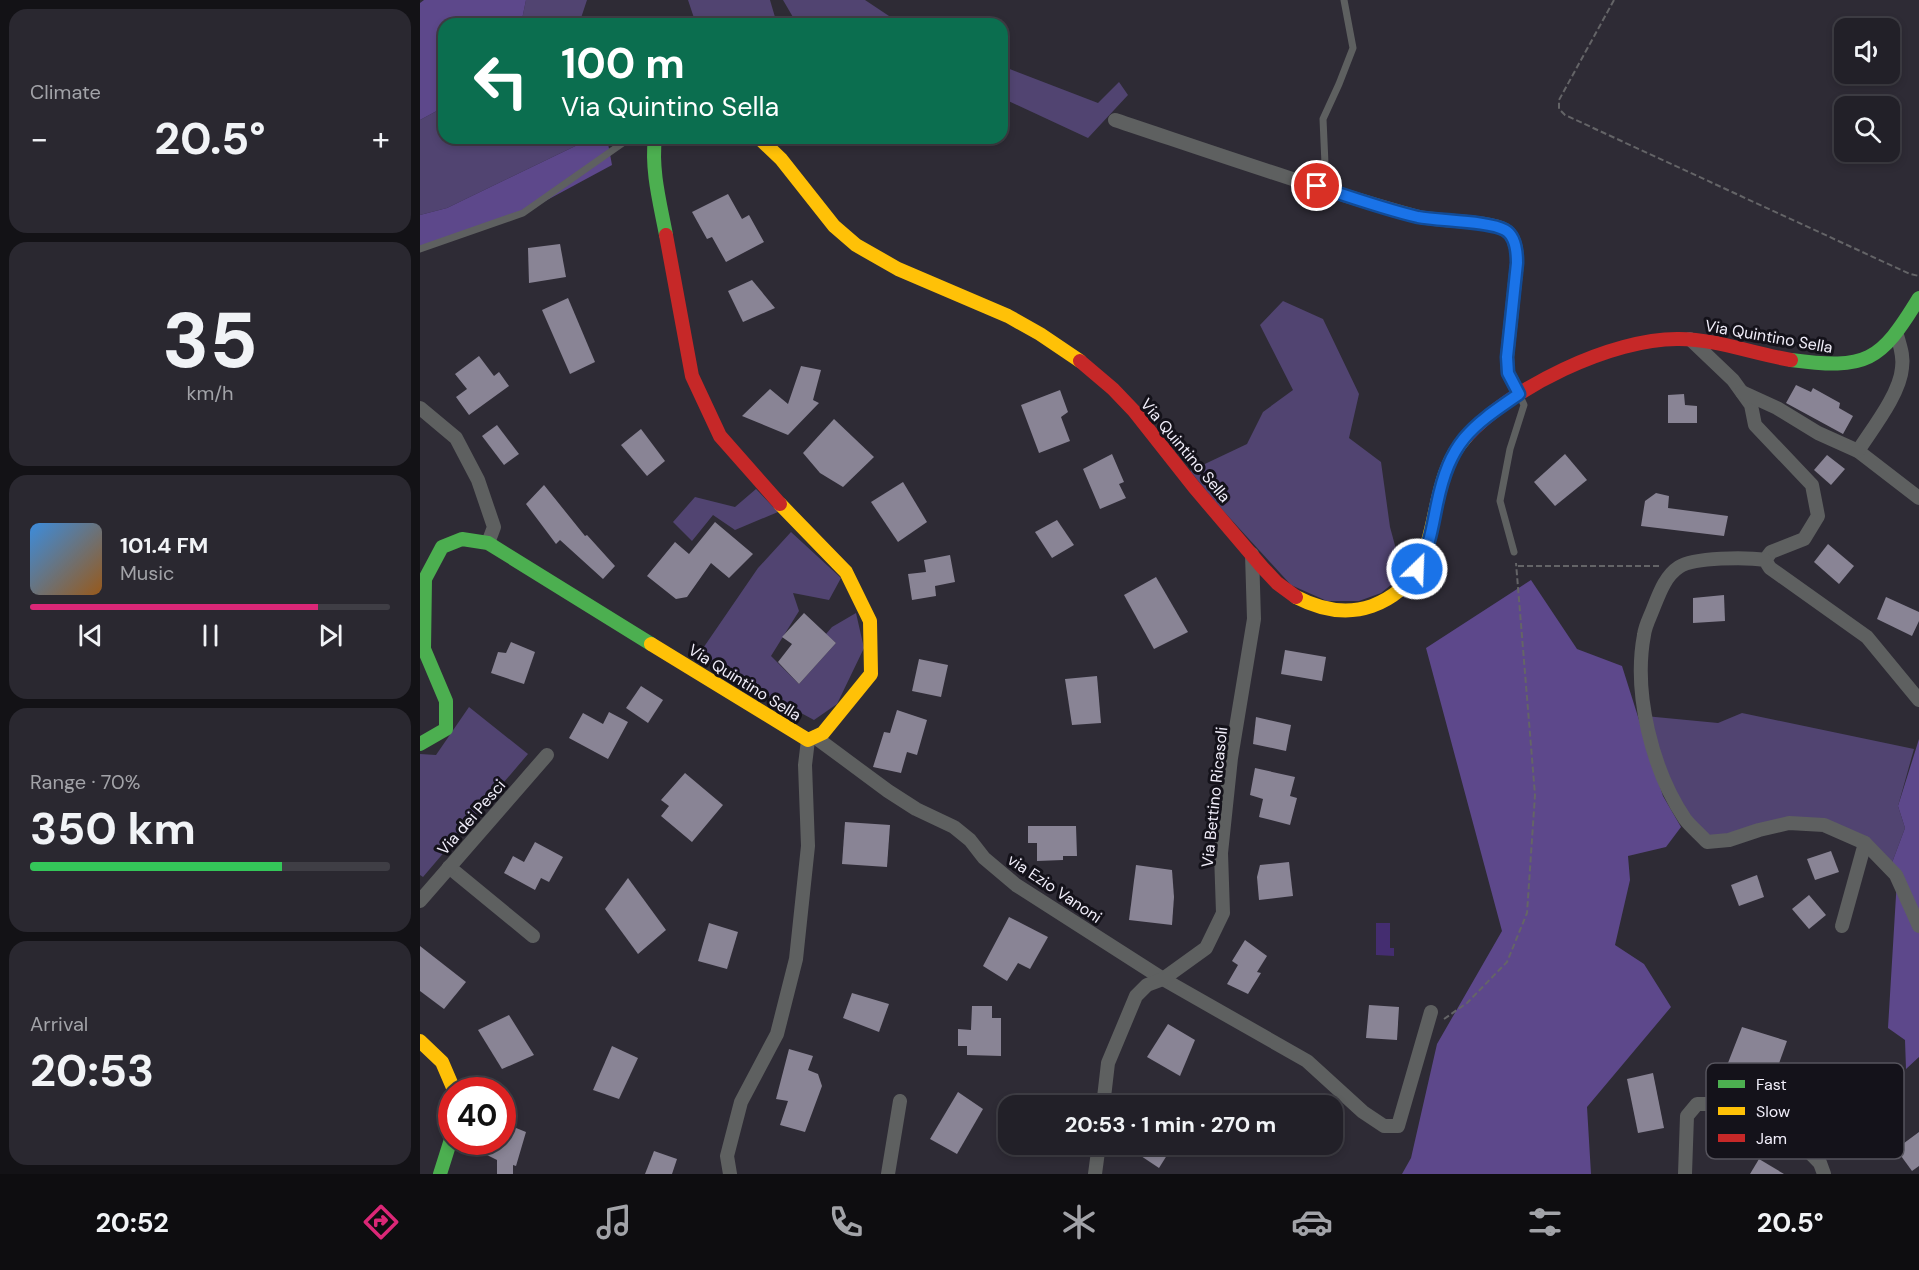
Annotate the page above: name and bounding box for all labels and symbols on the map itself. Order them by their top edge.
pin [1291,160,1342,211]
street label: Via Quintino Sella [1703,315,1834,358]
street label: Via Quintino Sella [1136,394,1235,507]
position arrow [1385,537,1449,601]
street label: Via Quintino Sella [684,639,805,726]
street label: Via Bettino Ricasoli [1197,726,1232,868]
street label: Via dei Pesci [433,775,510,860]
street label: via Ezio Vanoni [1003,849,1106,928]
legend [1706,1063,1904,1159]
text: Fast [1756,1074,1787,1095]
speed limit sign: 40 [438,1077,516,1155]
text: Slow [1756,1101,1790,1122]
text: Jam [1756,1128,1787,1149]

